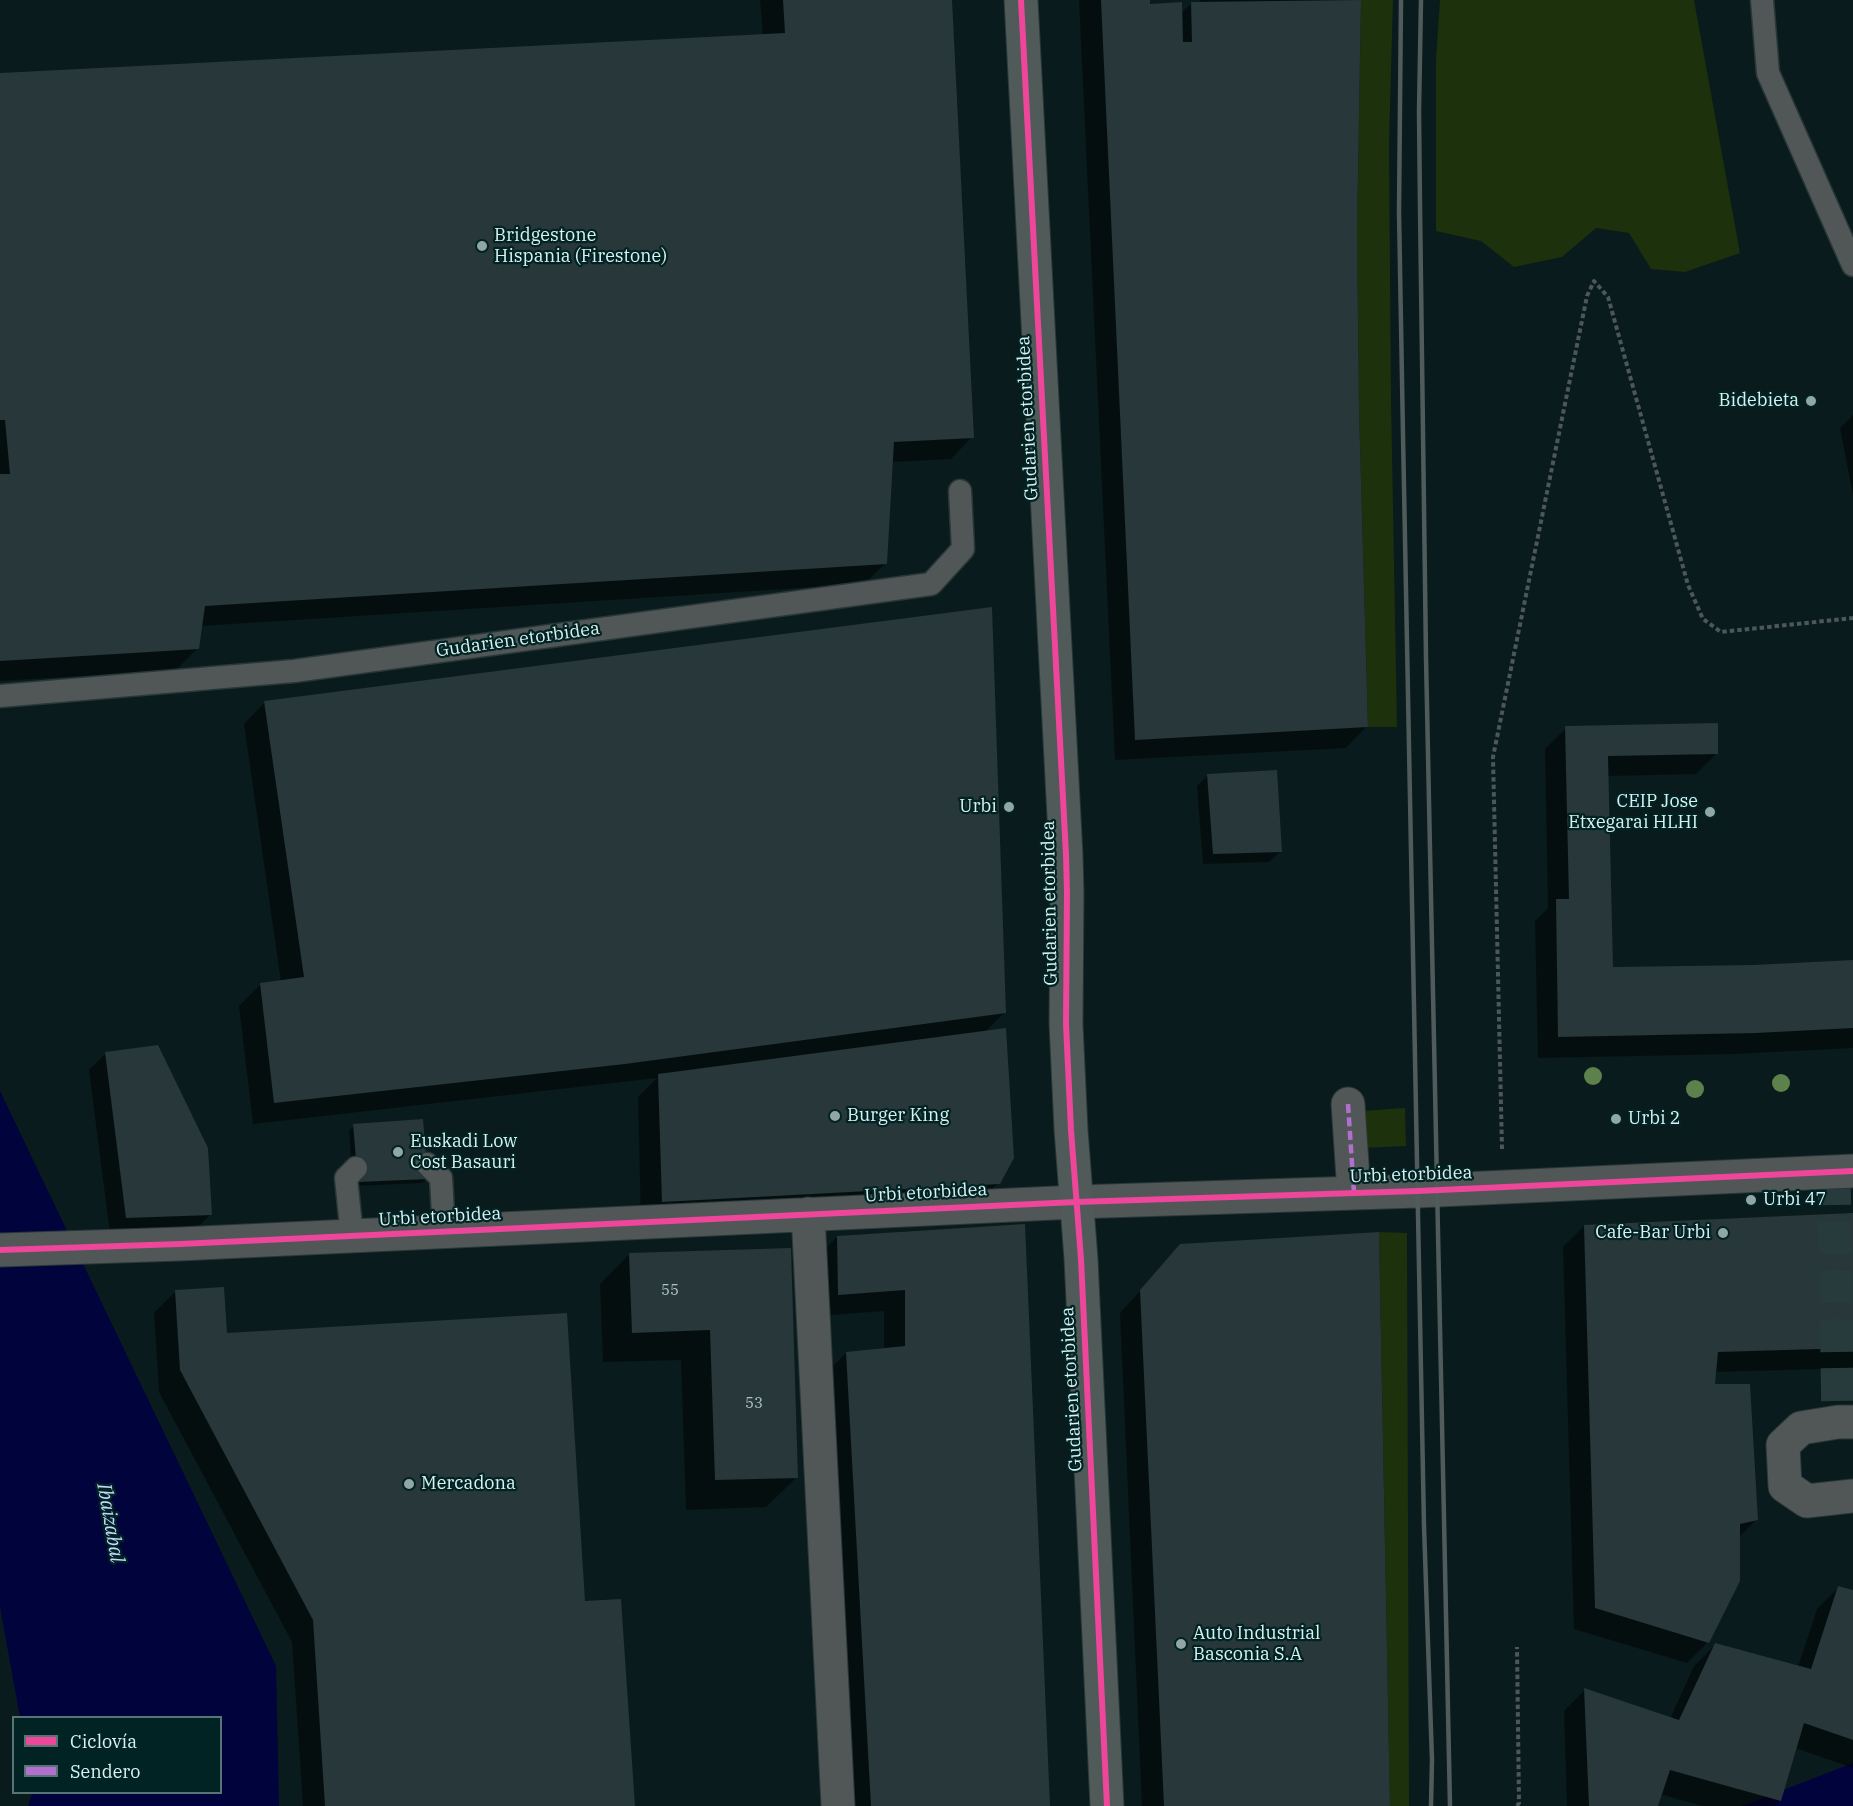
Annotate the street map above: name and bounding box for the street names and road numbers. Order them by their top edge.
street label: Gudarien etorbidea [1013,335,1043,501]
street label: Gudarien etorbidea [435,618,601,662]
street label: Gudarien etorbidea [1038,820,1062,986]
street label: Urbi etorbidea [1349,1162,1473,1188]
street label: Urbi etorbidea [864,1179,988,1207]
street label: Urbi etorbidea [378,1203,502,1231]
street label: Gudarien etorbidea [1057,1306,1087,1472]

